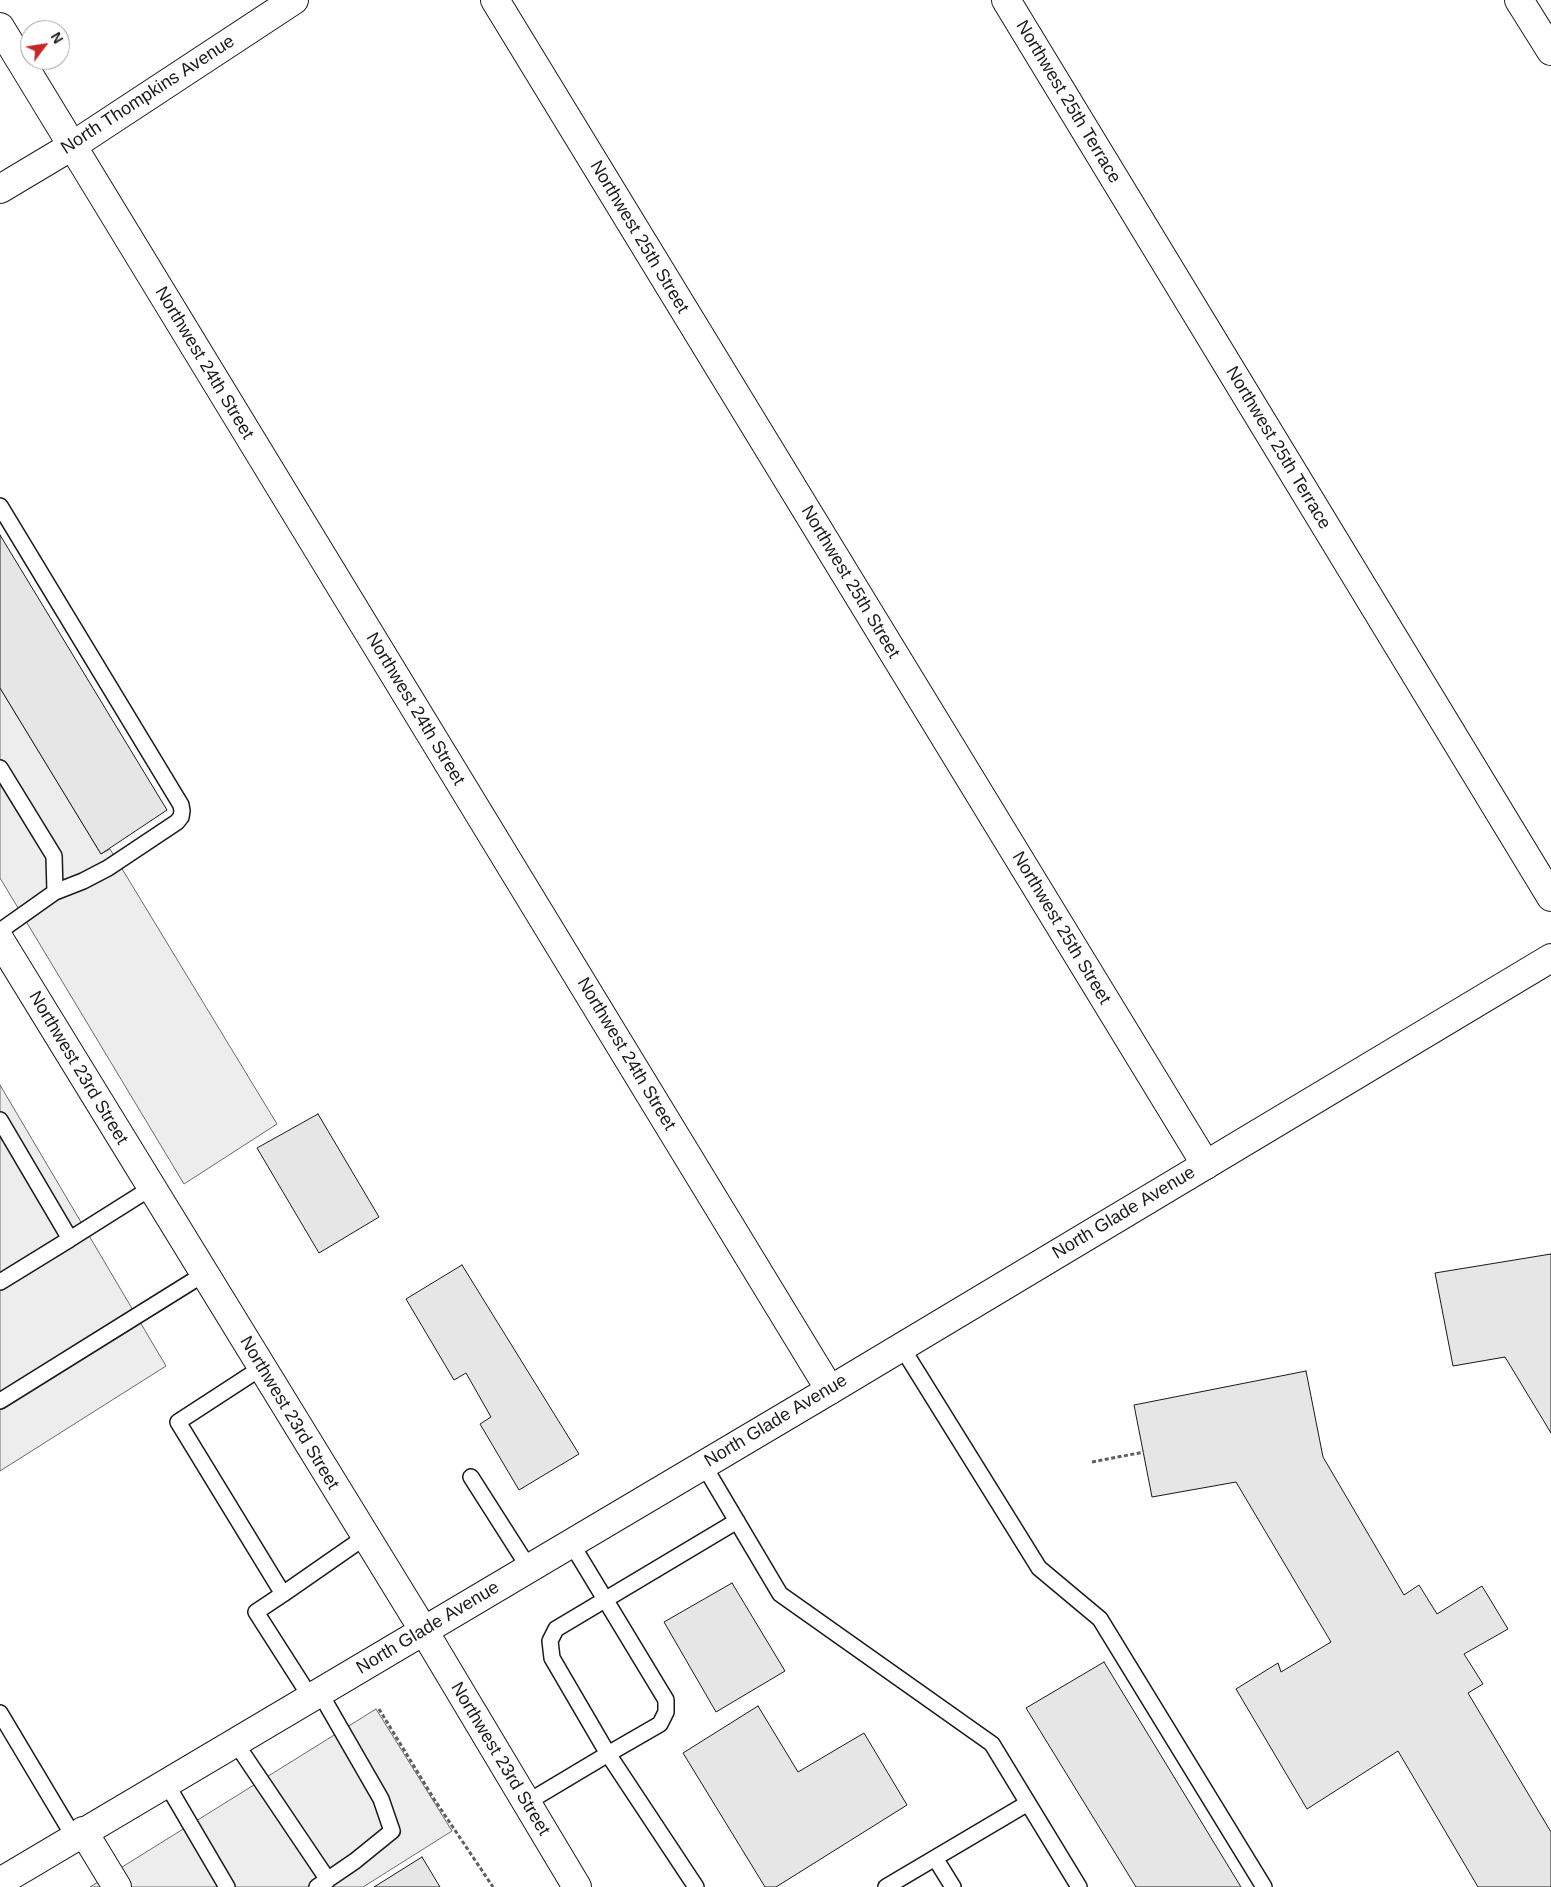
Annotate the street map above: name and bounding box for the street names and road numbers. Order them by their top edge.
street label: Northwest 25th Terrace [1011,17,1125,187]
street label: North Thompkins Avenue [57,31,239,159]
street label: Northwest 25th Street [585,157,693,317]
street label: Northwest 24th Street [150,283,258,443]
street label: Northwest 25th Terrace [1221,363,1335,533]
street label: Northwest 25th Street [796,502,904,662]
street label: Northwest 24th Street [361,629,469,789]
street label: Northwest 25th Street [1007,848,1115,1008]
street label: Northwest 24th Street [572,974,680,1134]
street label: Northwest 23rd Street [24,987,132,1149]
street label: North Glade Avenue [1049,1162,1199,1264]
street label: Northwest 23rd Street [235,1332,343,1494]
street label: North Glade Avenue [701,1370,851,1472]
street label: North Glade Avenue [353,1577,503,1679]
street label: Northwest 23rd Street [446,1678,554,1840]

